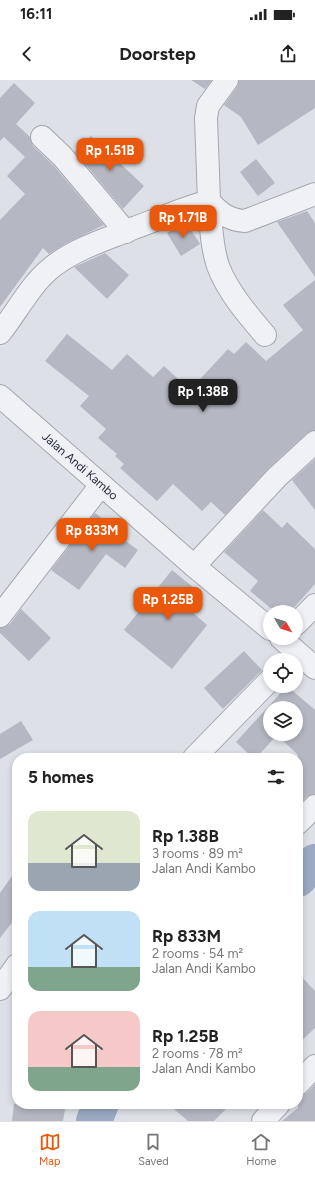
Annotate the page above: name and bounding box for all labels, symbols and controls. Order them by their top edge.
text: 16:11 [20,5,52,23]
icon: back [16,43,38,65]
text: Doorstep [119,43,196,65]
icon: share [277,43,299,65]
pin: Rp 1.51B [69,138,151,172]
text: Rp 1.51B [86,143,135,158]
pin: Rp 1.71B [142,205,224,239]
text: Rp 1.71B [159,210,207,225]
pin: Rp 1.38B [162,379,244,413]
text: Rp 1.38B [177,384,229,399]
street label: Jalan Andi Kambo [39,429,121,503]
pin: Rp 833M [55,518,129,552]
text: Rp 833M [66,523,118,538]
pin: Rp 1.25B [127,587,209,621]
text: Rp 1.25B [142,592,194,607]
north arrow [263,605,303,645]
map controls [263,605,303,741]
button: locate [263,653,303,693]
button: layers [263,701,303,741]
icon: filters [265,766,287,788]
text: 5 homes [28,767,94,787]
text: Rp 1.38B [152,826,219,846]
icon: home [60,827,108,875]
text: 3 rooms · 89 m² [152,846,243,861]
text: Jalan Andi Kambo [152,861,256,876]
text: Rp 833M [152,926,221,946]
icon: home [60,927,108,975]
text: 2 rooms · 54 m² [152,946,243,961]
text: Jalan Andi Kambo [152,961,256,976]
text: Rp 1.25B [152,1026,219,1046]
icon: home [60,1027,108,1075]
text: 2 rooms · 78 m² [152,1046,243,1061]
text: Jalan Andi Kambo [152,1061,256,1076]
tab: Map [39,1131,61,1168]
tab: Saved [138,1131,169,1168]
tab: Home [246,1131,276,1168]

